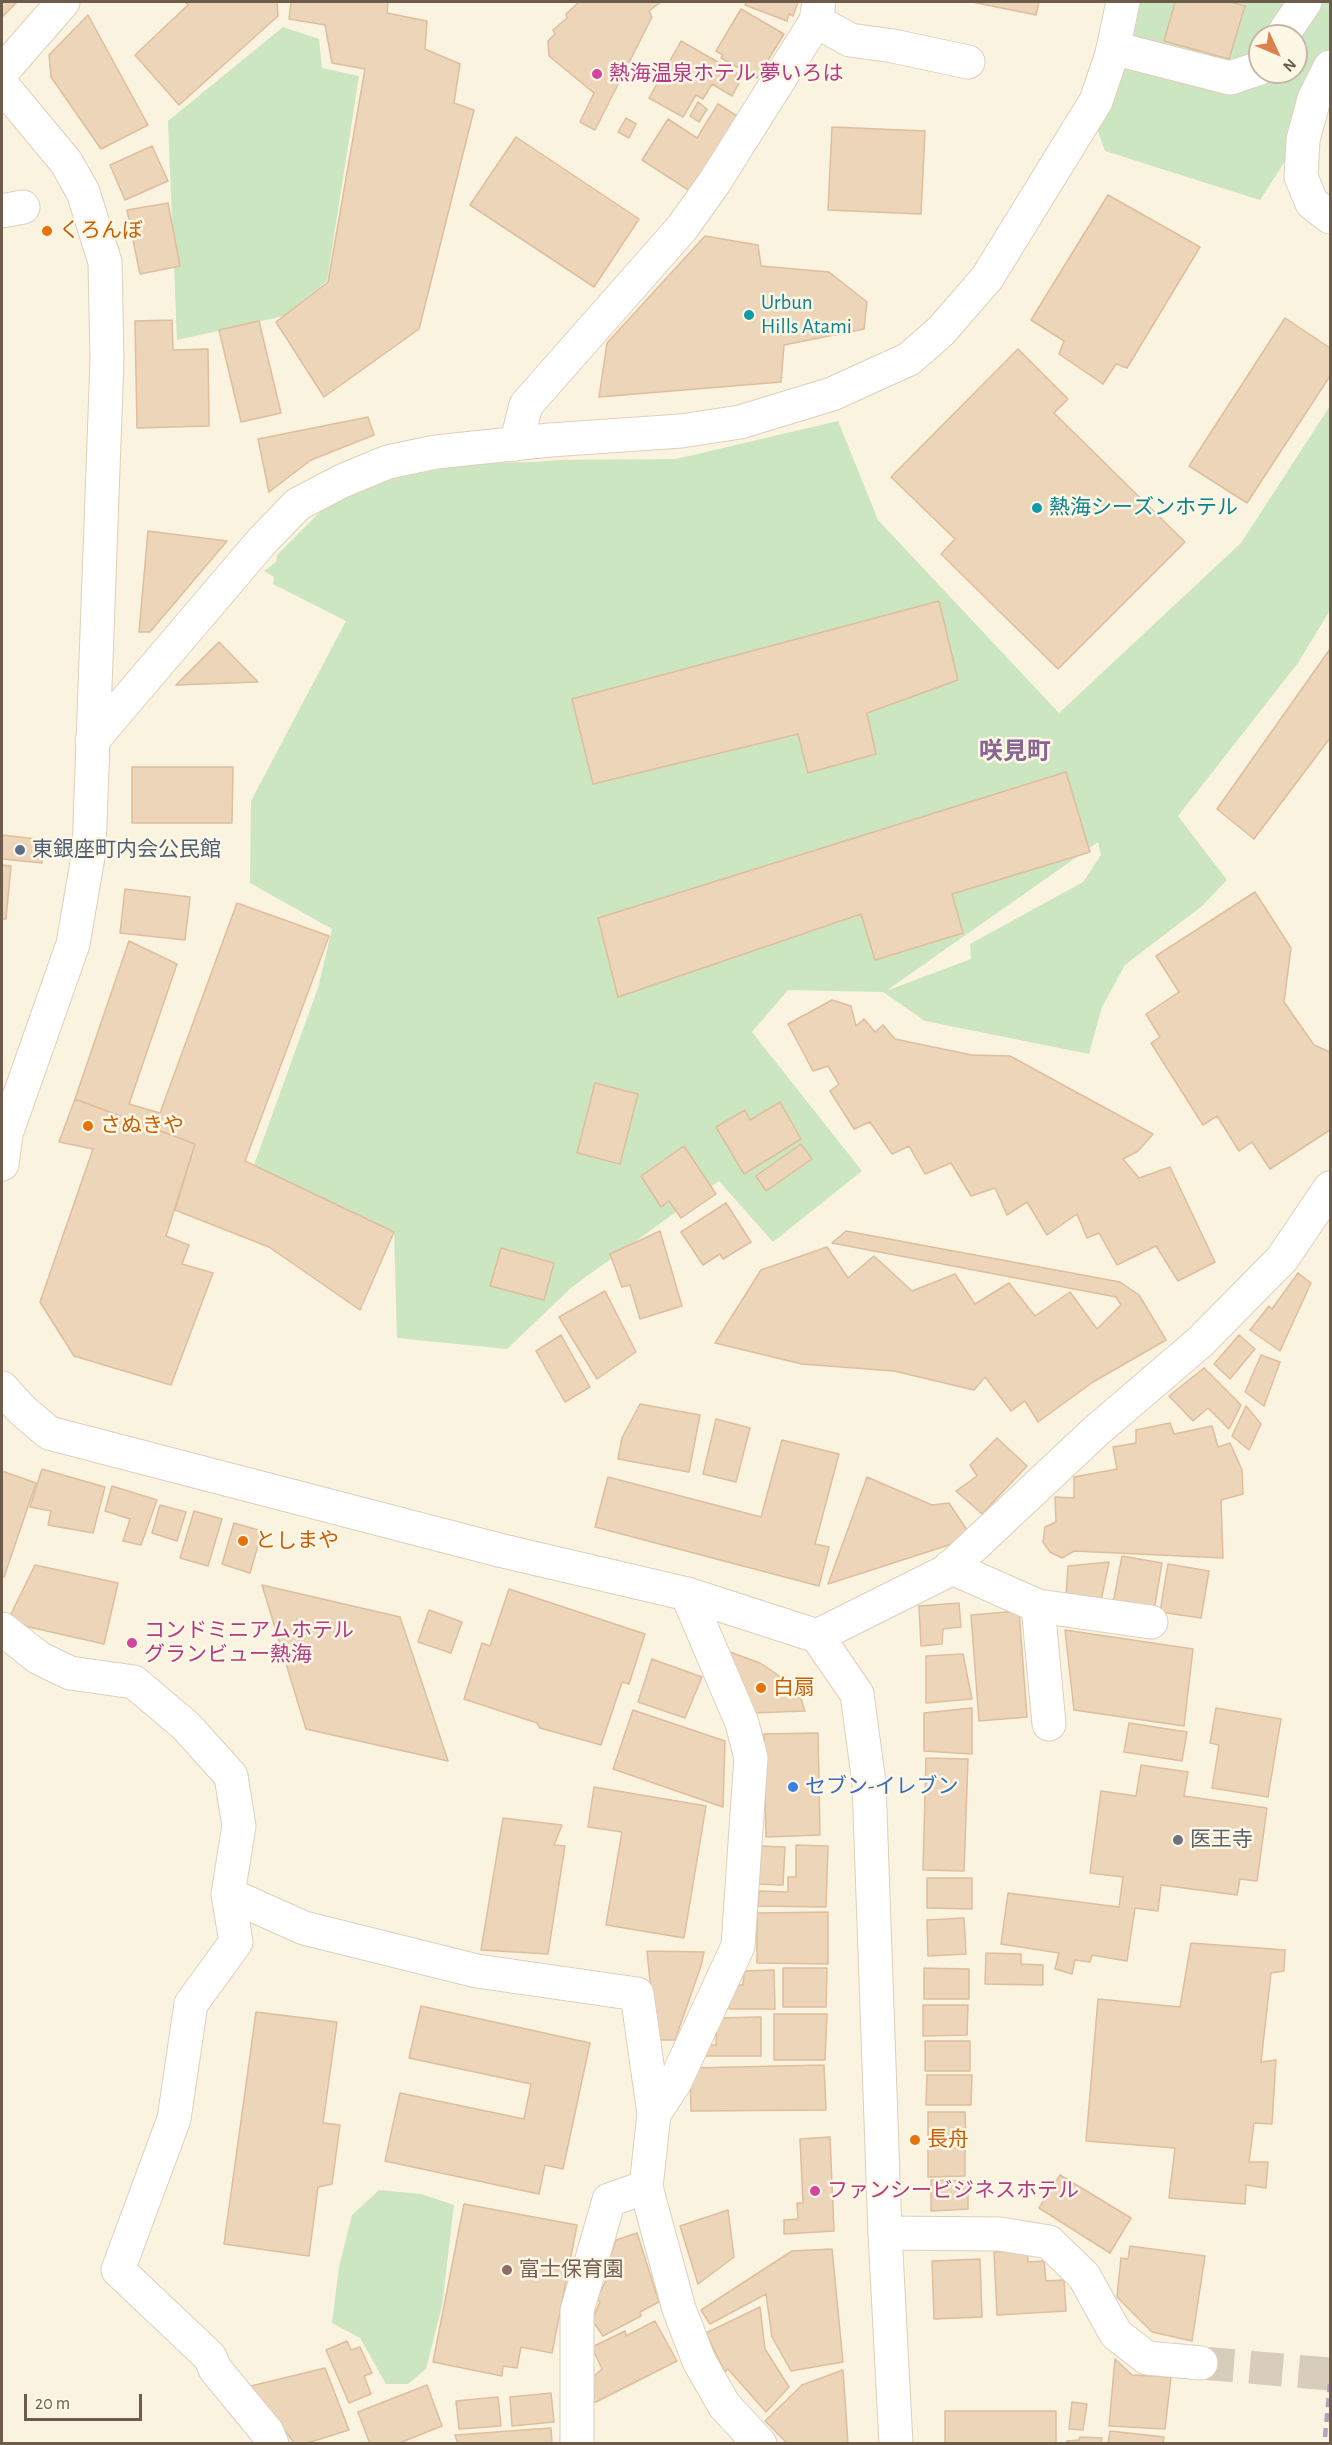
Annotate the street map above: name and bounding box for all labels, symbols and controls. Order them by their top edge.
north arrow [1248,24,1308,84]
text: N [1280,56,1299,75]
place label: 熱海温泉ホテル 夢いろは [609,61,843,87]
marker: 熱海温泉ホテル 夢いろは [590,67,604,81]
place label: くろんぼ [59,218,143,244]
marker: くろんぼ [40,224,54,238]
place label: Urbun Hills Atami [761,290,852,340]
marker: Urbun Hills Atami [742,308,756,322]
place label: 熱海シーズンホテル [1049,495,1238,521]
marker: 熱海シーズンホテル [1030,501,1044,515]
district label: 咲見町 [979,738,1051,766]
place label: 東銀座町内会公民館 [32,837,221,863]
marker: 東銀座町内会公民館 [13,843,27,857]
place label: さぬきや [100,1113,184,1139]
marker: さぬきや [81,1119,95,1133]
place label: としまや [255,1528,339,1554]
marker: としまや [236,1534,250,1548]
place label: コンドミニアムホテル グランビュー熱海 [144,1618,354,1668]
marker: コンドミニアムホテル グランビュー熱海 [125,1636,139,1650]
place label: 白扇 [773,1675,815,1701]
marker: 白扇 [754,1681,768,1695]
place label: セブン-イレブン [805,1774,958,1800]
marker: セブン-イレブン [786,1780,800,1794]
place label: 医王寺 [1190,1827,1253,1853]
marker: 医王寺 [1171,1833,1185,1847]
place label: 長舟 [927,2127,969,2153]
marker: 長舟 [908,2133,922,2147]
place label: ファンシービジネスホテル [827,2178,1079,2204]
marker: ファンシービジネスホテル [808,2184,822,2198]
place label: 富士保育園 [519,2257,624,2283]
marker: 富士保育園 [500,2263,514,2277]
scale bar [27,2382,146,2420]
text: 20 m [35,2395,70,2413]

